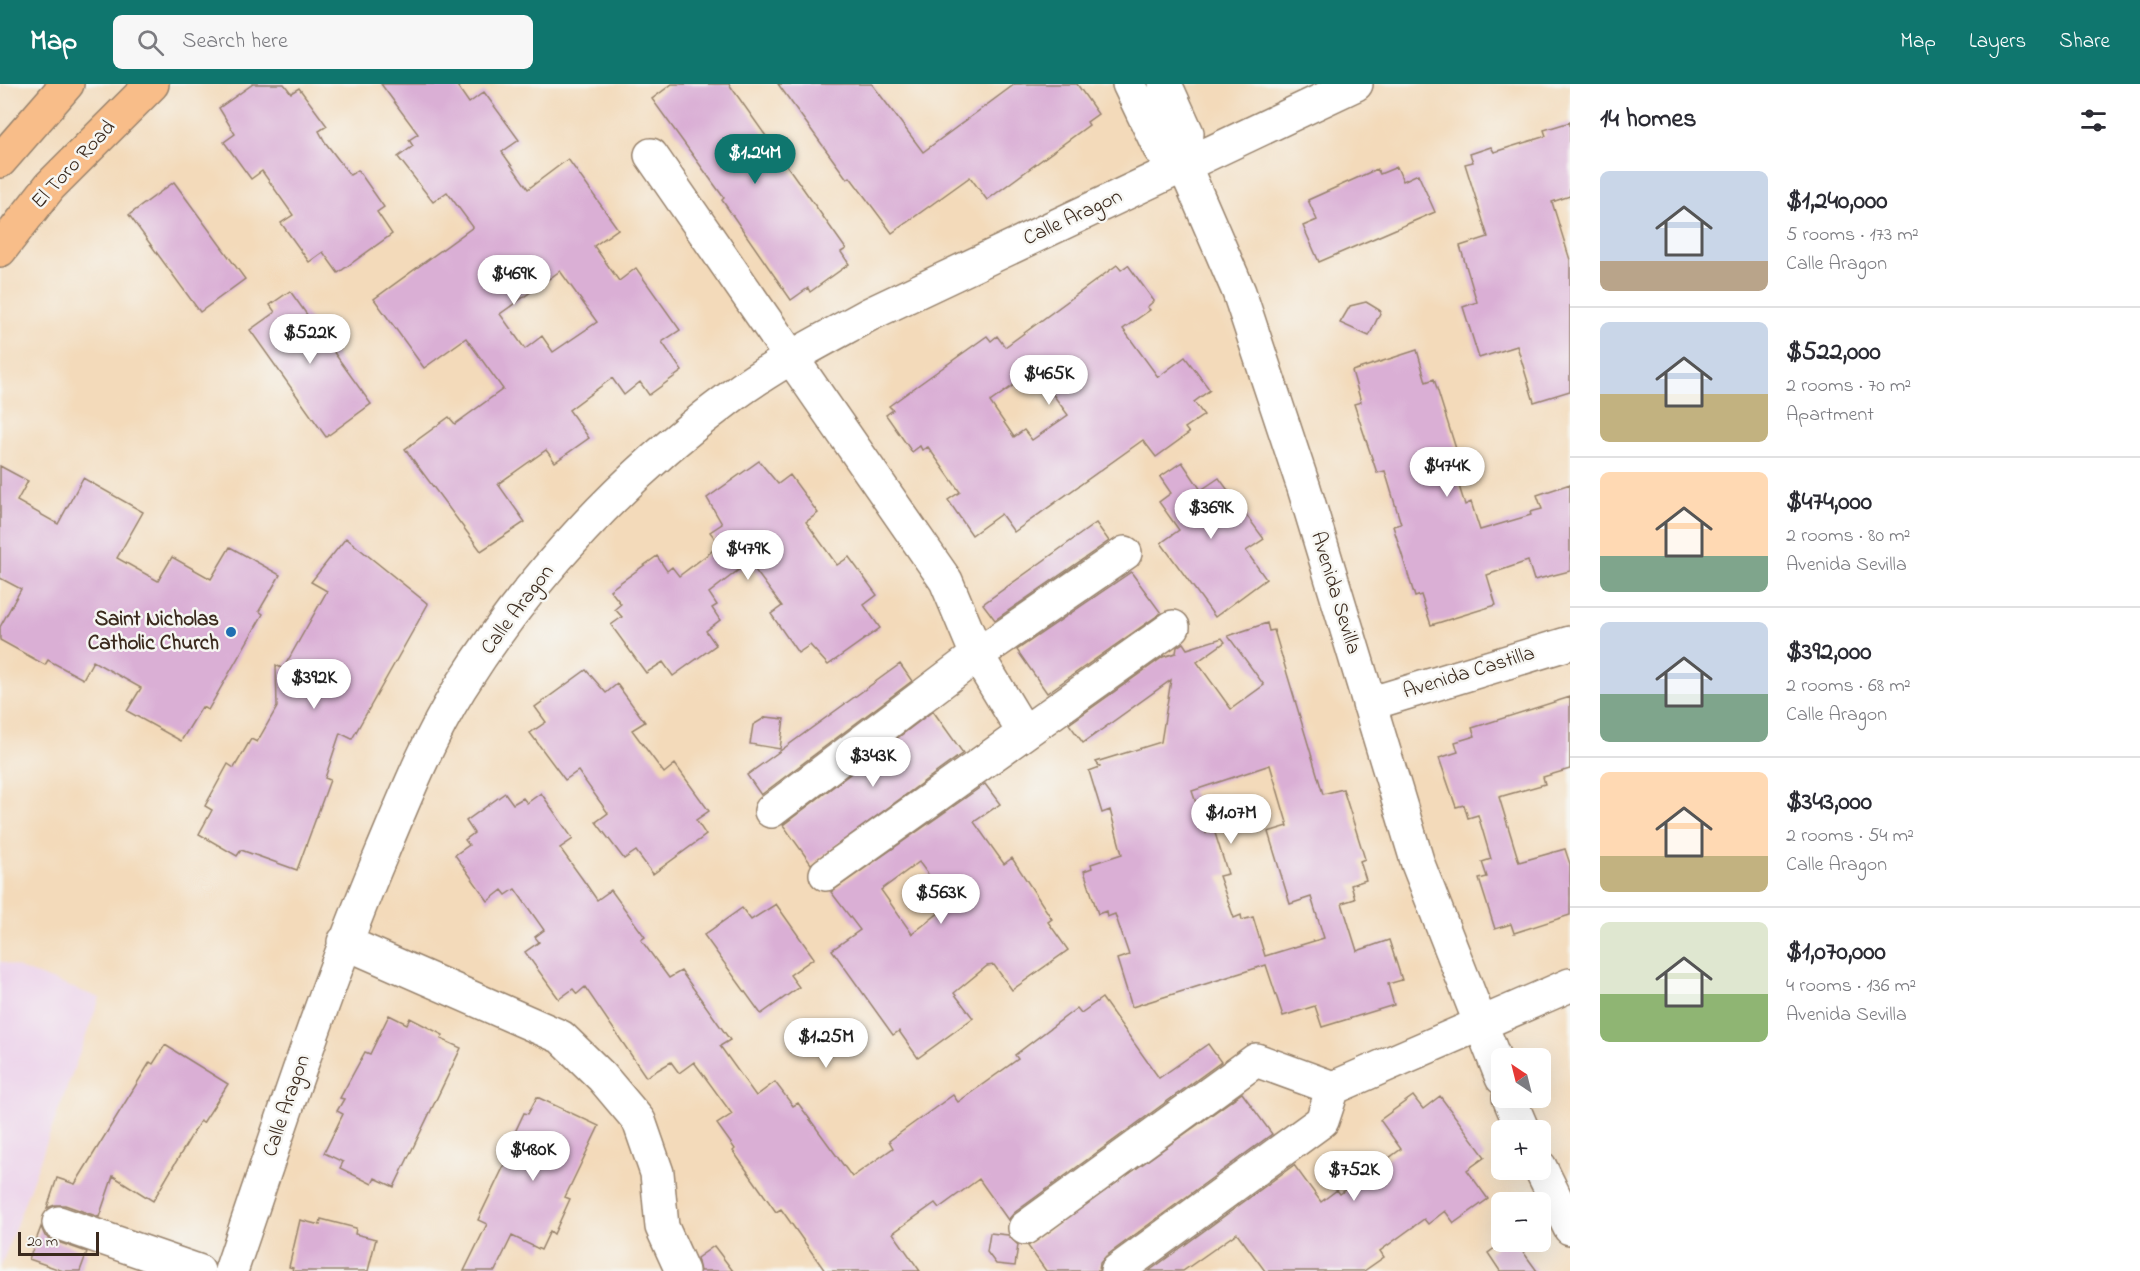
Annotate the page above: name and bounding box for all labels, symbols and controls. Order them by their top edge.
search box [113,15,533,69]
text: Map [30,22,77,63]
icon: search [134,26,167,59]
text: Search here [182,26,288,58]
text: Map [1900,27,1936,57]
text: Layers [1969,27,2026,57]
text: Share [2059,27,2110,57]
text: 14 homes [1600,101,1696,139]
icon: filters [2077,104,2110,137]
street label: El Toro Road [25,114,123,216]
pin: $1.24M [706,134,804,185]
text: $1.24M [729,139,781,168]
street label: Calle Aragon [1019,182,1128,256]
text: $1,240,000 [1786,183,1888,221]
icon: home [1648,195,1720,267]
text: 5 rooms · 173 m² [1786,221,1919,250]
text: Calle Aragon [1786,250,1887,279]
pin: $469K [472,255,556,306]
text: $469K [492,260,536,289]
pin: $522K [268,314,352,365]
text: $522K [283,319,337,348]
text: $522,000 [1786,334,1881,372]
icon: home [1648,346,1720,418]
pin: $465K [1007,355,1091,406]
text: $465K [1024,360,1074,389]
text: 2 rooms · 70 m² [1786,372,1911,401]
text: Apartment [1786,401,1874,430]
pin: $474K [1405,447,1489,498]
text: $474K [1424,452,1470,481]
text: $474,000 [1786,484,1872,522]
pin: $369K [1169,489,1253,540]
text: $369K [1189,494,1233,523]
icon: home [1648,496,1720,568]
text: 2 rooms · 80 m² [1786,522,1911,551]
street label: Avenida Sevilla [1302,528,1368,658]
pin: $479K [706,530,790,581]
text: $479K [726,535,770,564]
text: Avenida Sevilla [1786,551,1907,580]
street label: Calle Aragon [474,559,564,663]
place label: Saint Nicholas Catholic Church [88,605,219,659]
marker: Saint Nicholas Catholic Church [224,625,238,639]
text: $392,000 [1786,634,1871,672]
street label: Avenida Castilla [1399,639,1539,707]
icon: home [1648,646,1720,718]
pin: $392K [272,659,356,710]
text: $392K [291,664,337,693]
text: 2 rooms · 68 m² [1786,672,1911,701]
text: Calle Aragon [1786,701,1887,730]
pin: $343K [831,737,915,788]
text: $343K [850,742,896,771]
text: $343,000 [1786,784,1872,822]
pin: $1.07M [1182,794,1280,845]
icon: home [1648,796,1720,868]
text: $1.07M [1205,799,1257,828]
text: 2 rooms · 54 m² [1786,822,1914,851]
text: Calle Aragon [1786,851,1887,880]
pin: $563K [899,874,983,925]
text: $563K [916,879,966,908]
text: $1,070,000 [1786,934,1886,972]
icon: home [1648,946,1720,1018]
text: 4 rooms · 136 m² [1786,972,1916,1001]
text: Avenida Sevilla [1786,1001,1907,1030]
pin: $1.25M [777,1018,875,1069]
text: $1.25M [798,1023,854,1052]
north arrow [1491,1048,1551,1108]
map controls [1491,1048,1551,1252]
street label: Calle Aragon [256,1051,320,1162]
button: + [1491,1120,1551,1180]
pin: $480K [491,1131,575,1182]
text: $480K [510,1136,556,1165]
pin: $752K [1312,1151,1396,1202]
text: $752K [1328,1156,1380,1185]
button: − [1491,1192,1551,1252]
scale bar [18,1229,99,1256]
text: 20 m [27,1230,58,1254]

